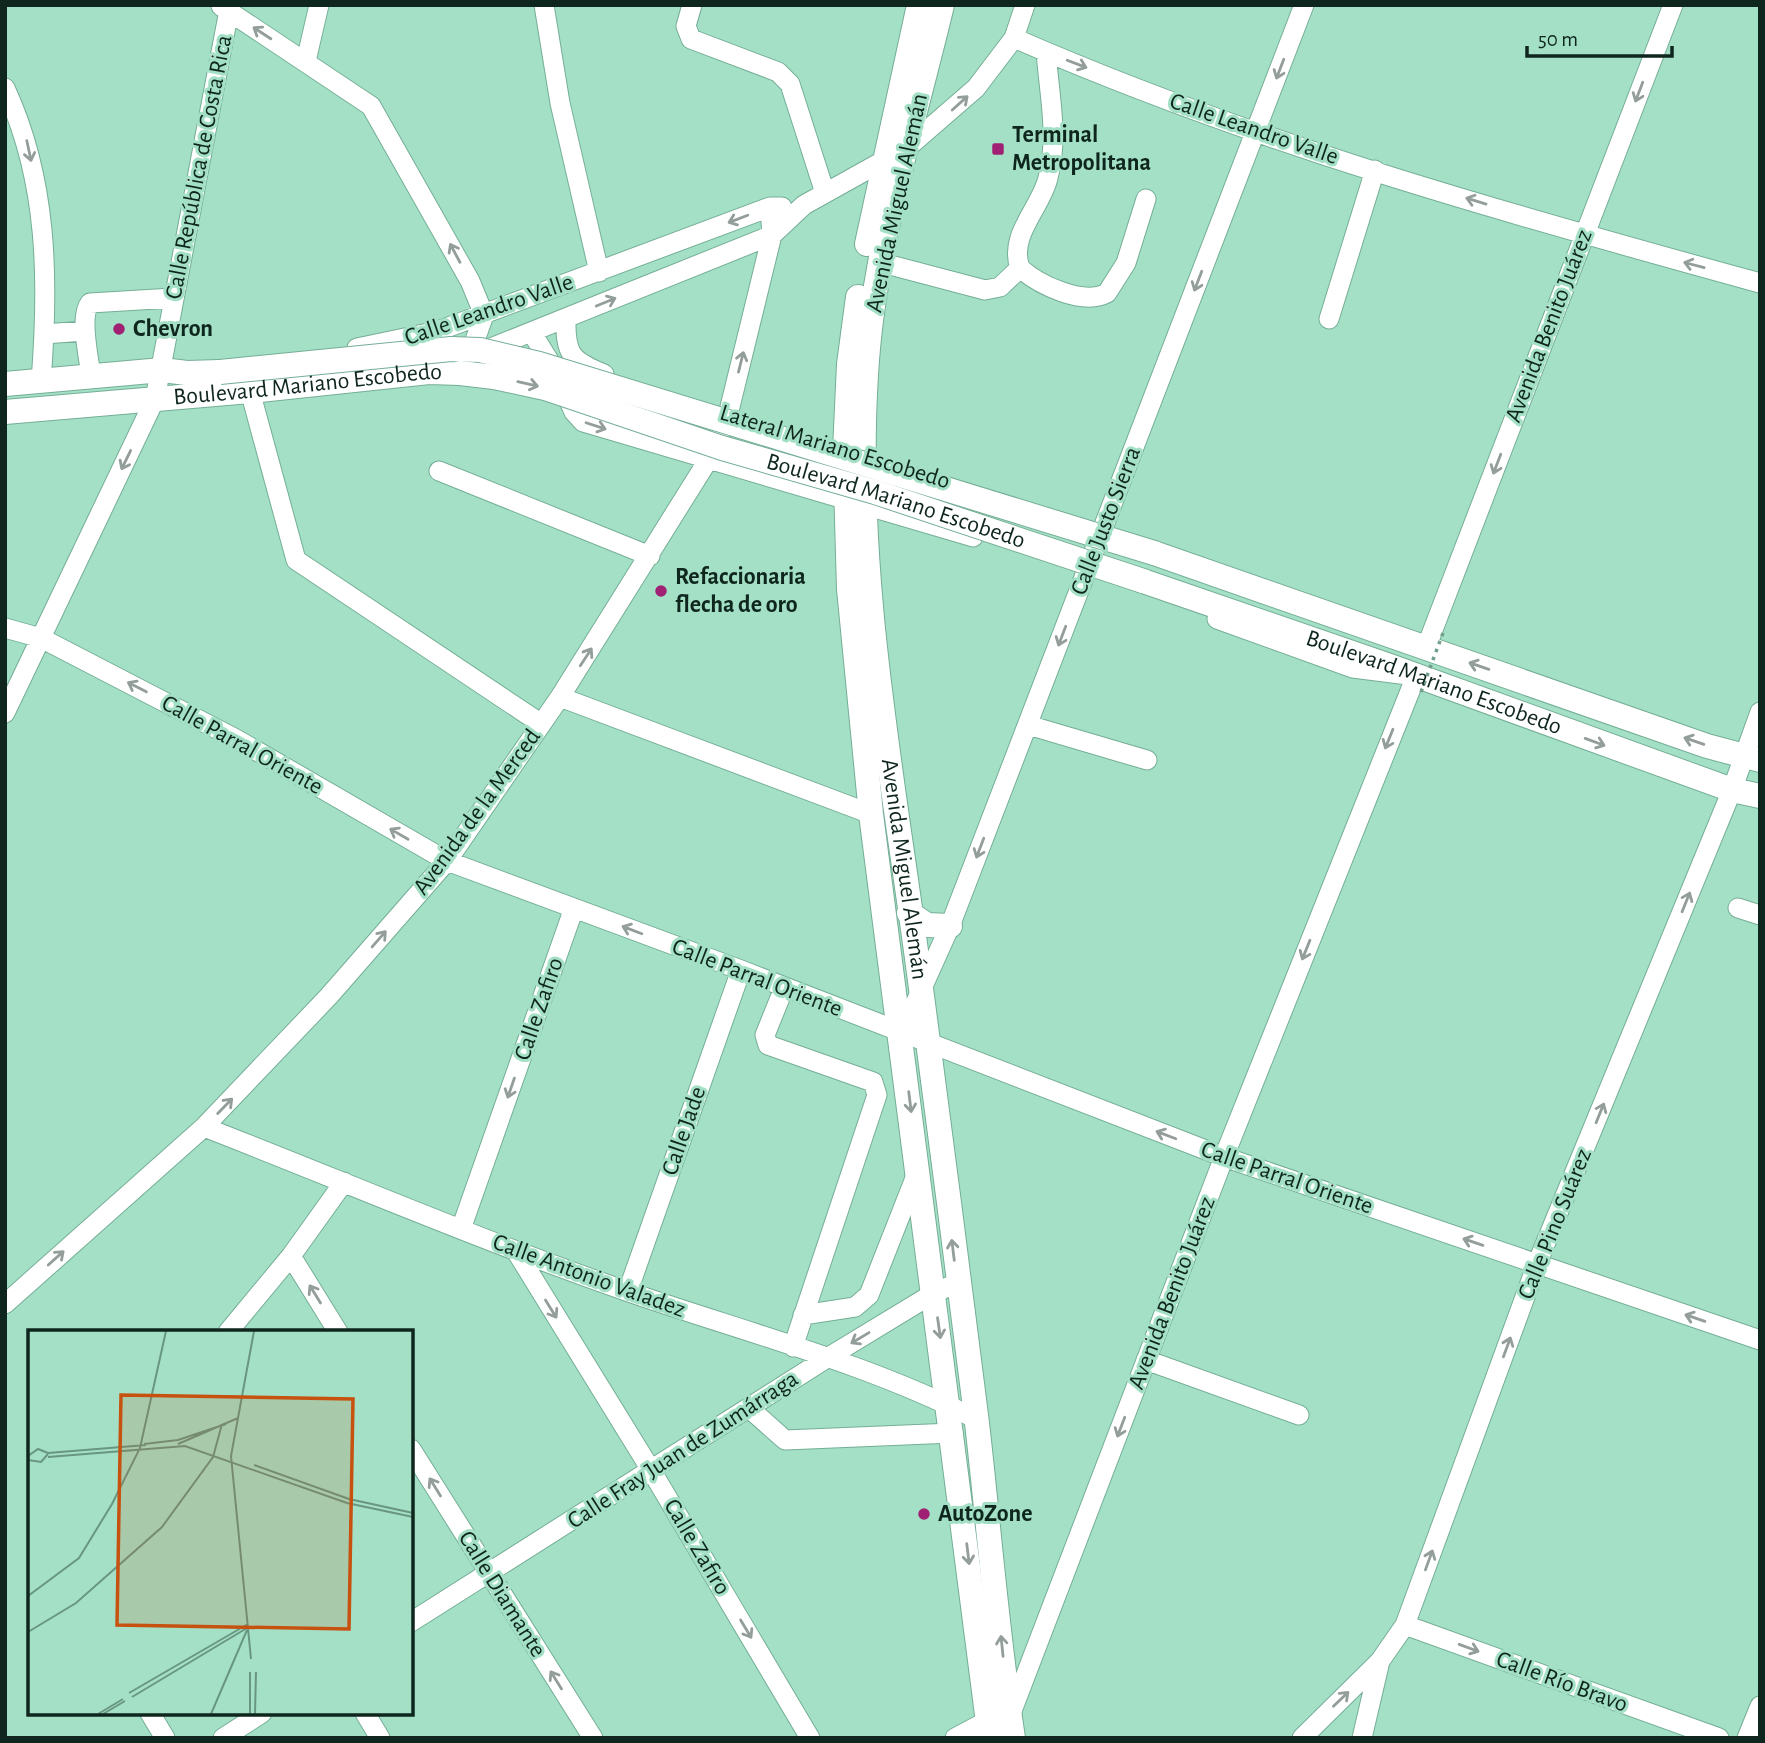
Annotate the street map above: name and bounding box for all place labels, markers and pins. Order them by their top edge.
place label: Terminal Metropolitana [1012,123,1151,175]
marker: Terminal Metropolitana [990,141,1006,157]
place label: Chevron [133,317,213,341]
marker: Chevron [111,321,127,337]
place label: Refaccionaria flecha de oro [675,565,806,617]
marker: Refaccionaria flecha de oro [653,583,669,599]
place label: AutoZone [938,1502,1033,1526]
marker: AutoZone [916,1506,932,1522]

